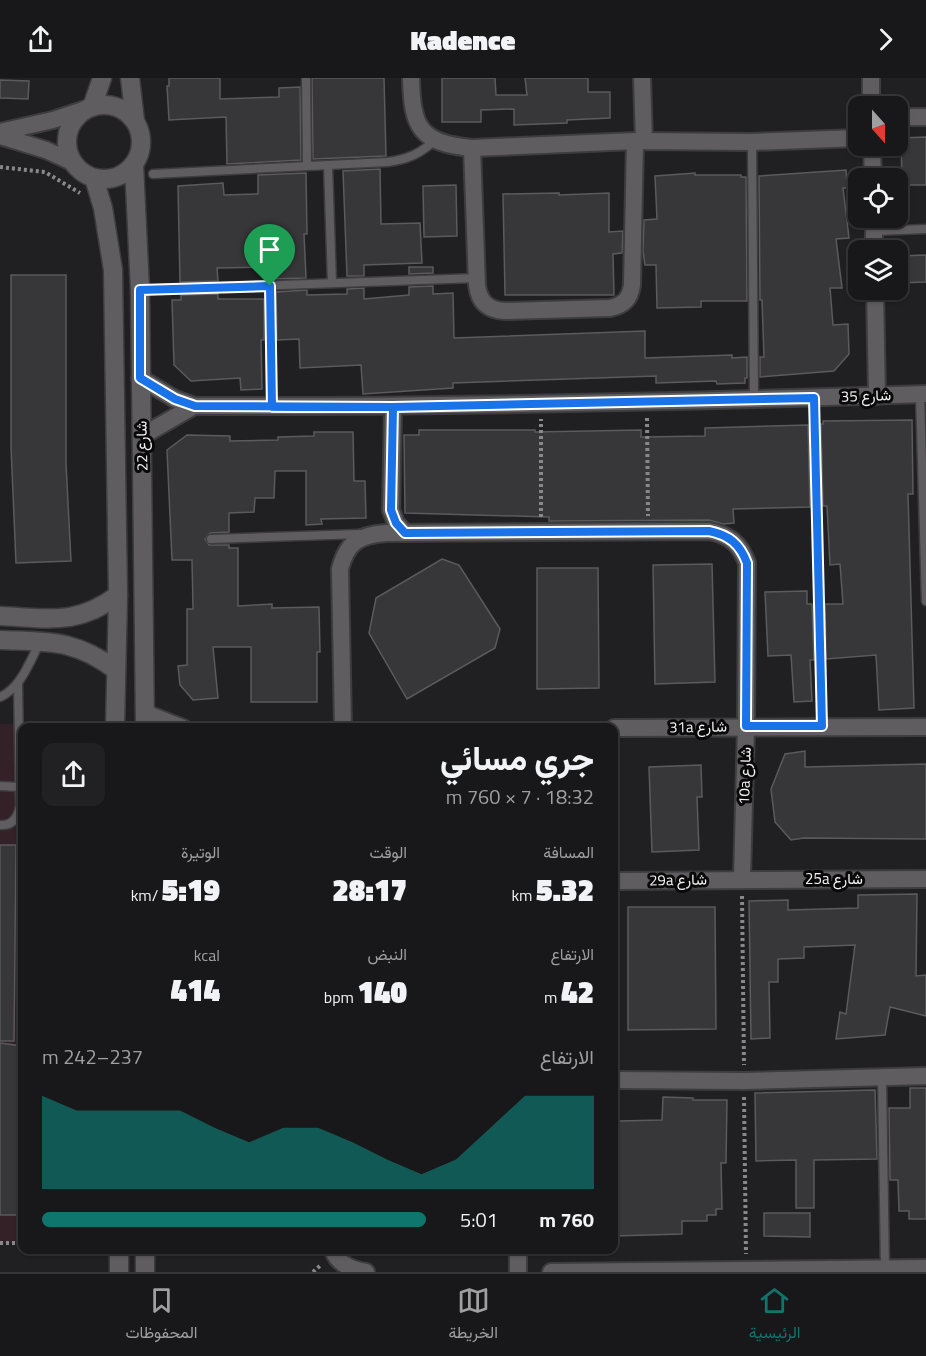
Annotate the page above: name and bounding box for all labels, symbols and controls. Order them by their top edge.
text: Kadence [411,19,515,60]
icon: share [24,23,57,56]
icon: forward [869,23,902,56]
north arrow [848,96,908,156]
map controls [848,96,908,300]
button: locate [848,168,908,228]
pin [244,224,295,286]
icon: arrive [253,233,286,266]
button: layers [848,240,908,300]
street label: شارع 35 [840,383,892,408]
street label: شارع 22 [130,421,153,471]
street label: 31a شارع [669,714,727,739]
text: جري مسائي [440,733,594,783]
button: share [42,743,105,806]
street label: 10a شارع [732,747,757,805]
text: 18:32 · 7 × 760 m [446,781,594,812]
text: الوتيرة [181,840,220,864]
text: الوقت [369,840,407,864]
text: المسافة [543,840,594,864]
text: 5:19 [162,867,220,913]
text: 28:17 [332,867,407,913]
text: 5.32 [536,867,594,913]
street label: 29a شارع [649,867,707,892]
street label: 25a شارع [805,867,863,890]
text: /km [131,883,162,907]
text: km [511,883,536,907]
text: النبض [367,942,407,966]
text: الارتفاع [551,942,594,966]
text: kcal [194,943,220,967]
text: 414 [171,967,220,1013]
text: 140 [358,969,407,1015]
text: 42 [561,969,594,1015]
text: bpm [324,985,358,1009]
text: m [544,985,561,1009]
text: 237–242 m [42,1041,143,1072]
text: الارتفاع [540,1041,594,1072]
text: 5:01 [460,1204,498,1235]
text: 760 m [539,1204,594,1235]
tab: المحفوظات [125,1284,198,1347]
tab: الخريطة [448,1284,498,1347]
tab: الرئيسية [749,1284,801,1347]

